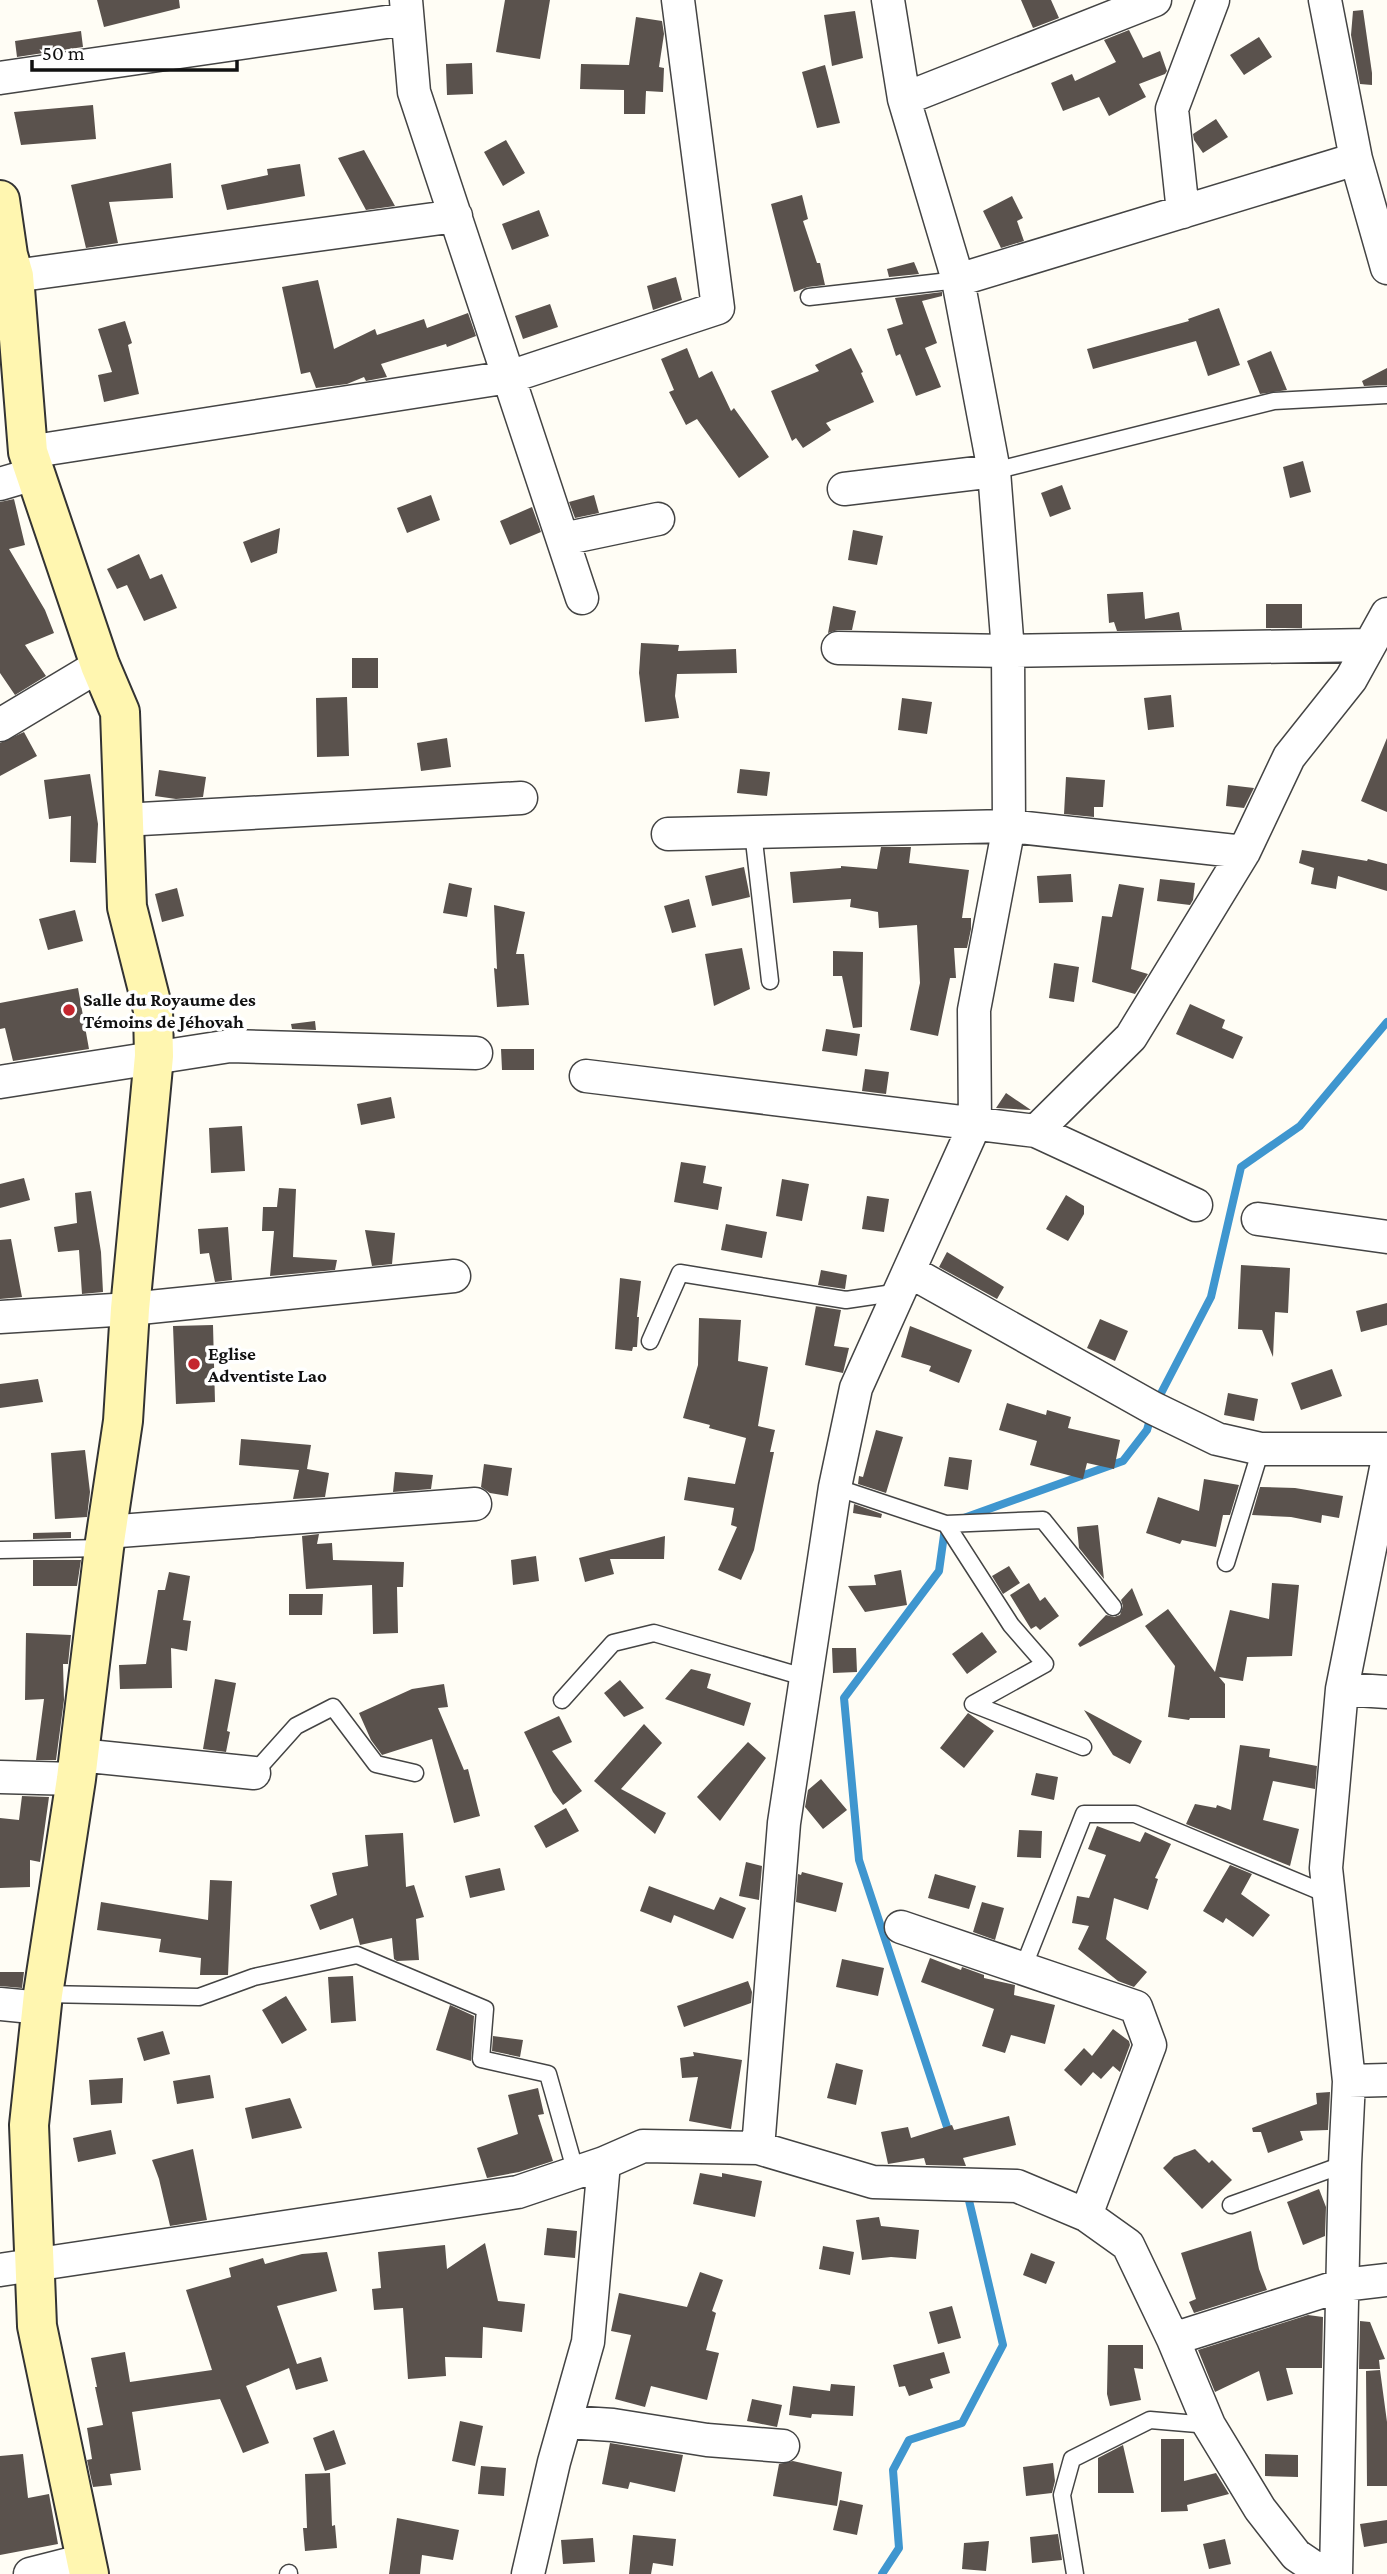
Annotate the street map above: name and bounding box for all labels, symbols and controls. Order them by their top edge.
scale bar [32,28,236,72]
text: 50 m [42,41,85,65]
place label: Salle du Royaume des Témoins de Jéhovah [83,989,256,1032]
marker: Salle du Royaume des Témoins de Jéhovah [61,1002,77,1018]
place label: Eglise Adventiste Lao [207,1343,327,1386]
marker: Eglise Adventiste Lao [186,1356,202,1372]

